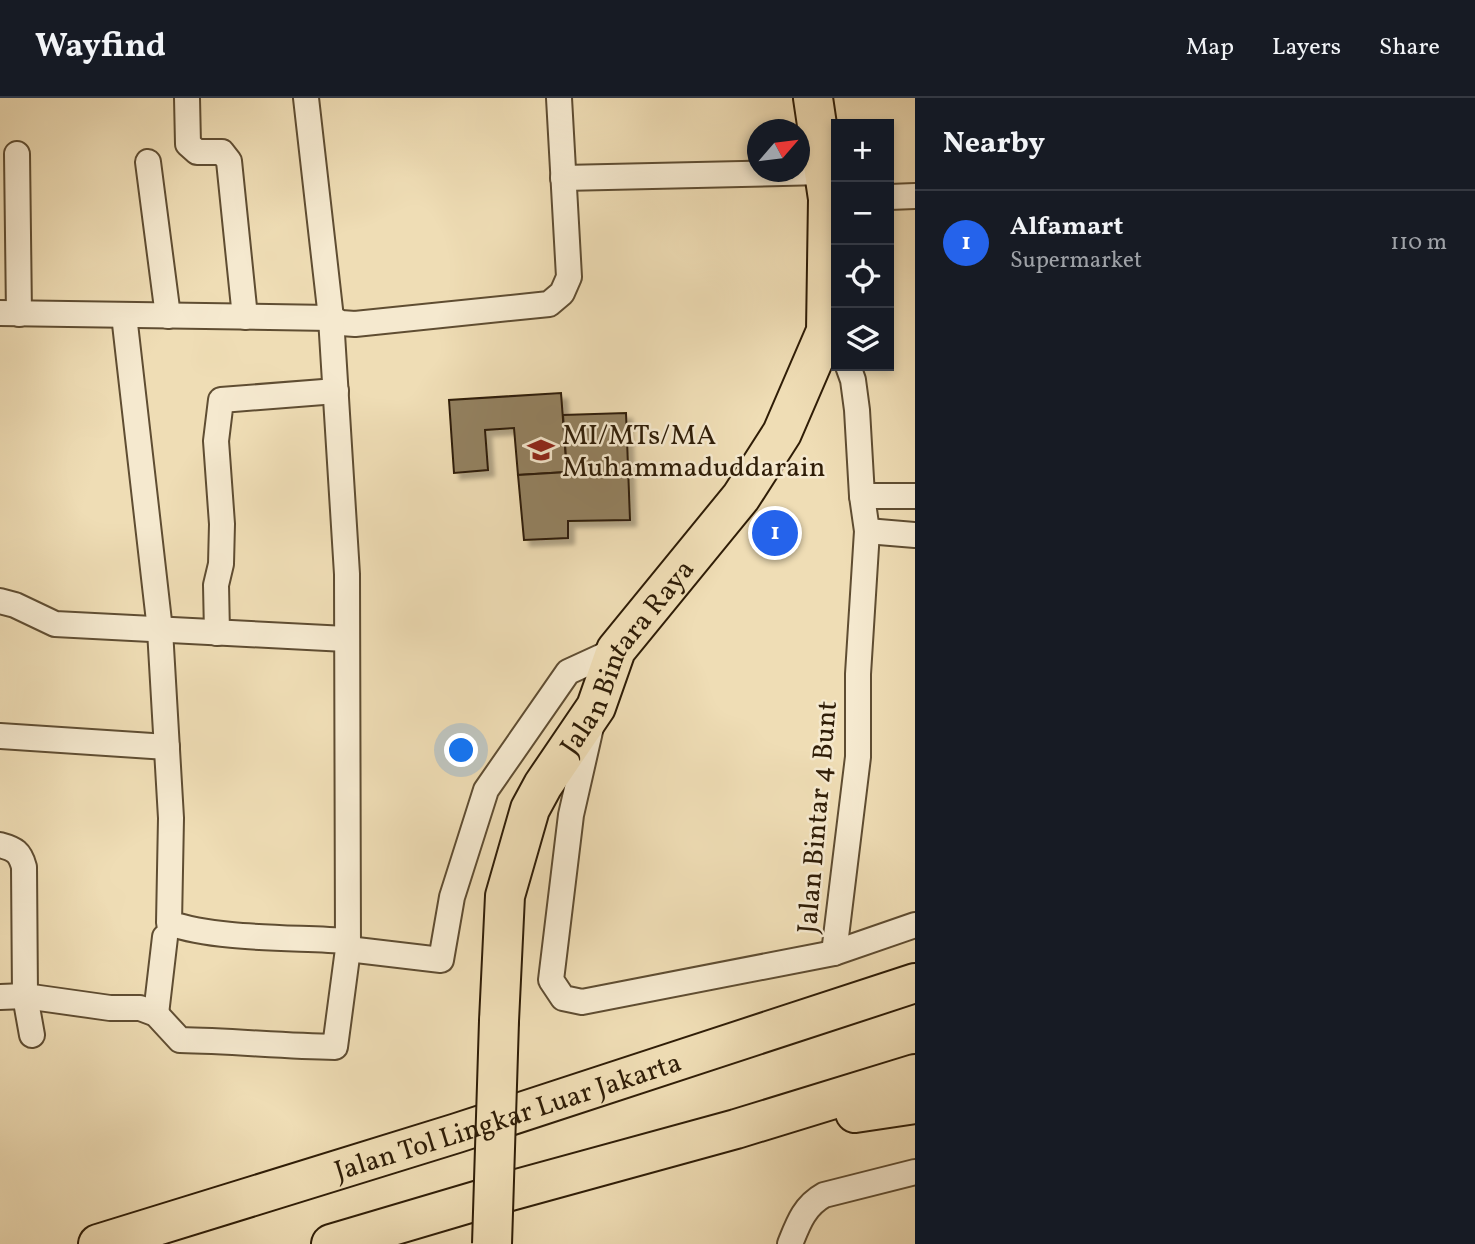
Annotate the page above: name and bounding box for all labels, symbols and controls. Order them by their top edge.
text: Wayfind [35,25,166,71]
text: Map [1186,31,1234,65]
text: Layers [1272,31,1341,65]
text: Share [1379,31,1440,65]
north arrow [747,119,810,182]
map controls [831,119,894,371]
button: + [831,119,894,182]
text: Nearby [943,123,1045,165]
button: − [831,182,894,245]
text: Alfamart [1010,209,1123,245]
text: 1 [961,227,971,259]
text: 110 m [1390,227,1447,259]
button: locate [831,245,894,308]
text: Supermarket [1010,245,1142,277]
button: layers [831,308,894,371]
place label: MI/MTs/MA Muhammaduddarain [562,417,825,488]
school or university icon: MI/MTs/MA Muhammaduddarain [526,435,556,465]
pin: 1 [752,507,798,559]
street label: Jalan Bintara Raya [552,552,704,764]
street label: Jalan Bintar 4 Bunt [789,699,848,935]
your location [444,733,478,767]
street label: Jalan Tol Lingkar Luar Jakarta [330,1044,687,1192]

